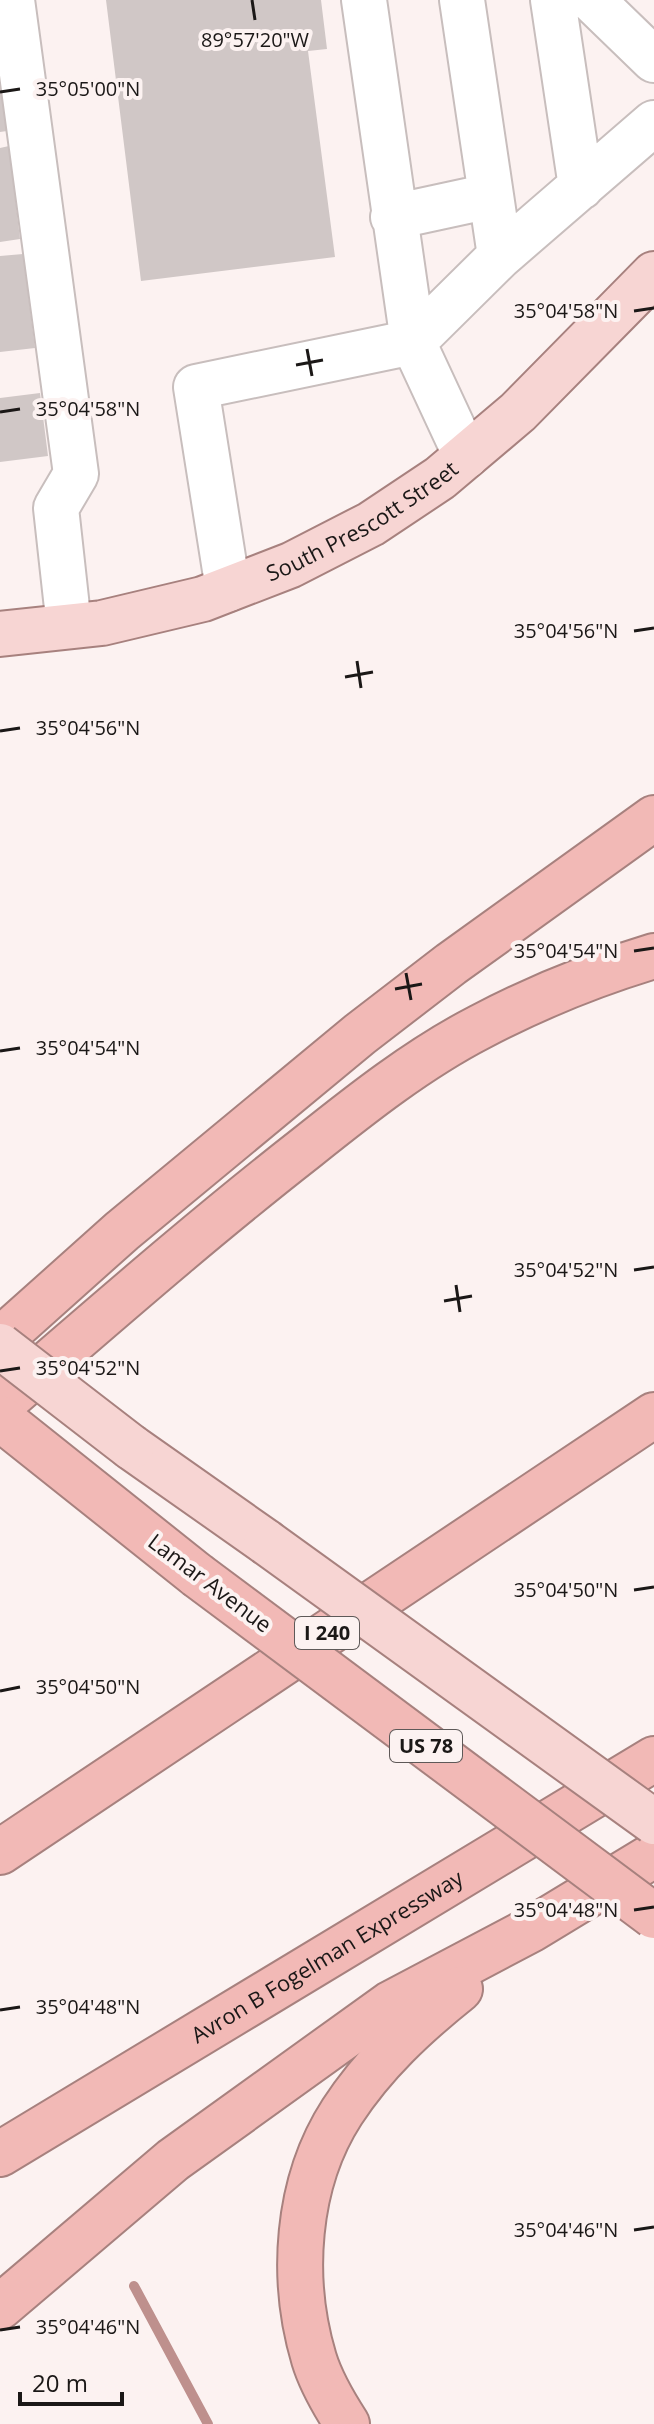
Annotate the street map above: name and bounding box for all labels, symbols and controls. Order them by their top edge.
text: 89°57'20"W [201,26,310,53]
text: 35°05'00"N [36,75,140,102]
text: 35°04'58"N [514,297,618,324]
text: 35°04'58"N [36,395,140,422]
street label: South Prescott Street [261,453,464,587]
text: 35°04'56"N [514,617,618,644]
text: 35°04'56"N [36,714,140,741]
text: 35°04'54"N [514,937,618,964]
text: 35°04'54"N [36,1034,140,1061]
text: 35°04'52"N [514,1256,618,1283]
text: 35°04'52"N [36,1354,140,1381]
street label: Lamar Avenue [143,1526,279,1639]
text: 35°04'50"N [514,1576,618,1603]
road number: I 240 [295,1617,359,1649]
text: 35°04'50"N [36,1673,140,1700]
road number: US 78 [390,1730,462,1762]
street label: Avron B Fogelman Expressway [185,1862,469,2049]
text: 35°04'48"N [514,1896,618,1923]
text: 35°04'48"N [36,1993,140,2020]
text: 35°04'46"N [514,2216,618,2243]
text: 35°04'46"N [36,2313,140,2340]
scale bar [20,2356,122,2406]
text: 20 m [32,2366,88,2399]

